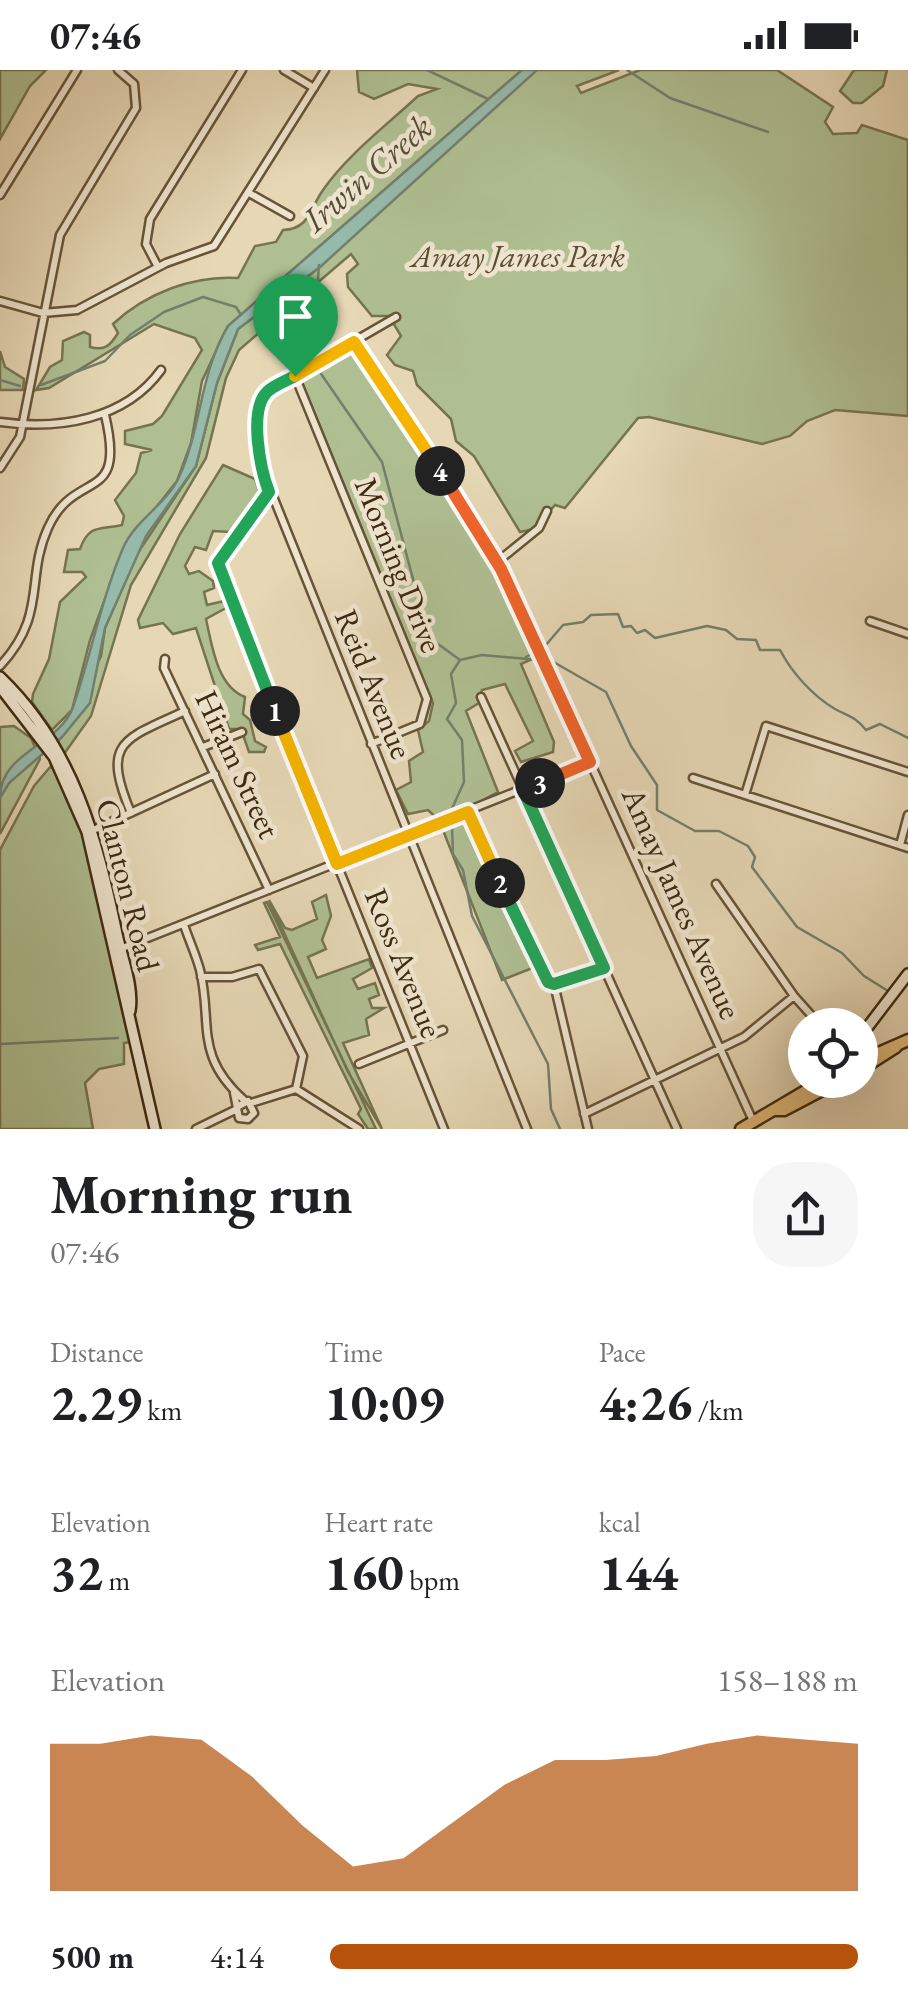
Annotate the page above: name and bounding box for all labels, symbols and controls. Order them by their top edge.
text: 07:46 [50,11,141,60]
water label: Irwin Creek [292,104,441,242]
park label: Amay James Park [409,235,626,277]
pin [253,274,338,377]
icon: arrive [268,289,323,344]
pin: 4 [415,446,465,496]
text: 4 [433,453,447,489]
street label: Morning Drive [345,471,453,659]
street label: Reid Avenue [325,603,423,765]
street label: Hiram Street [185,683,291,845]
pin: 1 [250,686,300,736]
text: 1 [268,693,282,729]
pin: 3 [515,758,565,808]
text: 3 [533,765,547,801]
street label: Amay James Avenue [612,780,752,1026]
street label: Clanton Road [86,794,170,976]
pin: 2 [475,858,525,908]
text: 2 [493,865,507,901]
street label: Ross Avenue [355,882,453,1044]
map controls [788,1008,878,1098]
button: locate [788,1008,878,1098]
text: Morning run [50,1158,353,1229]
button: share [753,1162,858,1267]
text: 07:46 [50,1231,119,1273]
text: Distance [50,1334,144,1370]
text: Time [324,1334,383,1370]
text: Pace [599,1334,646,1370]
text: 2.29 [50,1370,142,1435]
text: 10:09 [324,1370,444,1435]
text: 4:26 [599,1370,692,1435]
text: km [142,1392,182,1428]
text: /km [692,1392,744,1428]
text: Elevation [50,1504,151,1540]
text: Heart rate [324,1504,433,1540]
text: kcal [599,1504,641,1540]
text: 32 [50,1540,103,1605]
text: 160 [324,1540,404,1605]
text: 144 [599,1540,678,1605]
text: m [103,1562,130,1598]
text: bpm [404,1562,460,1598]
text: Elevation [50,1659,165,1701]
text: 158–188 m [717,1659,858,1701]
text: 500 m [50,1936,134,1978]
text: 4:14 [210,1936,264,1978]

